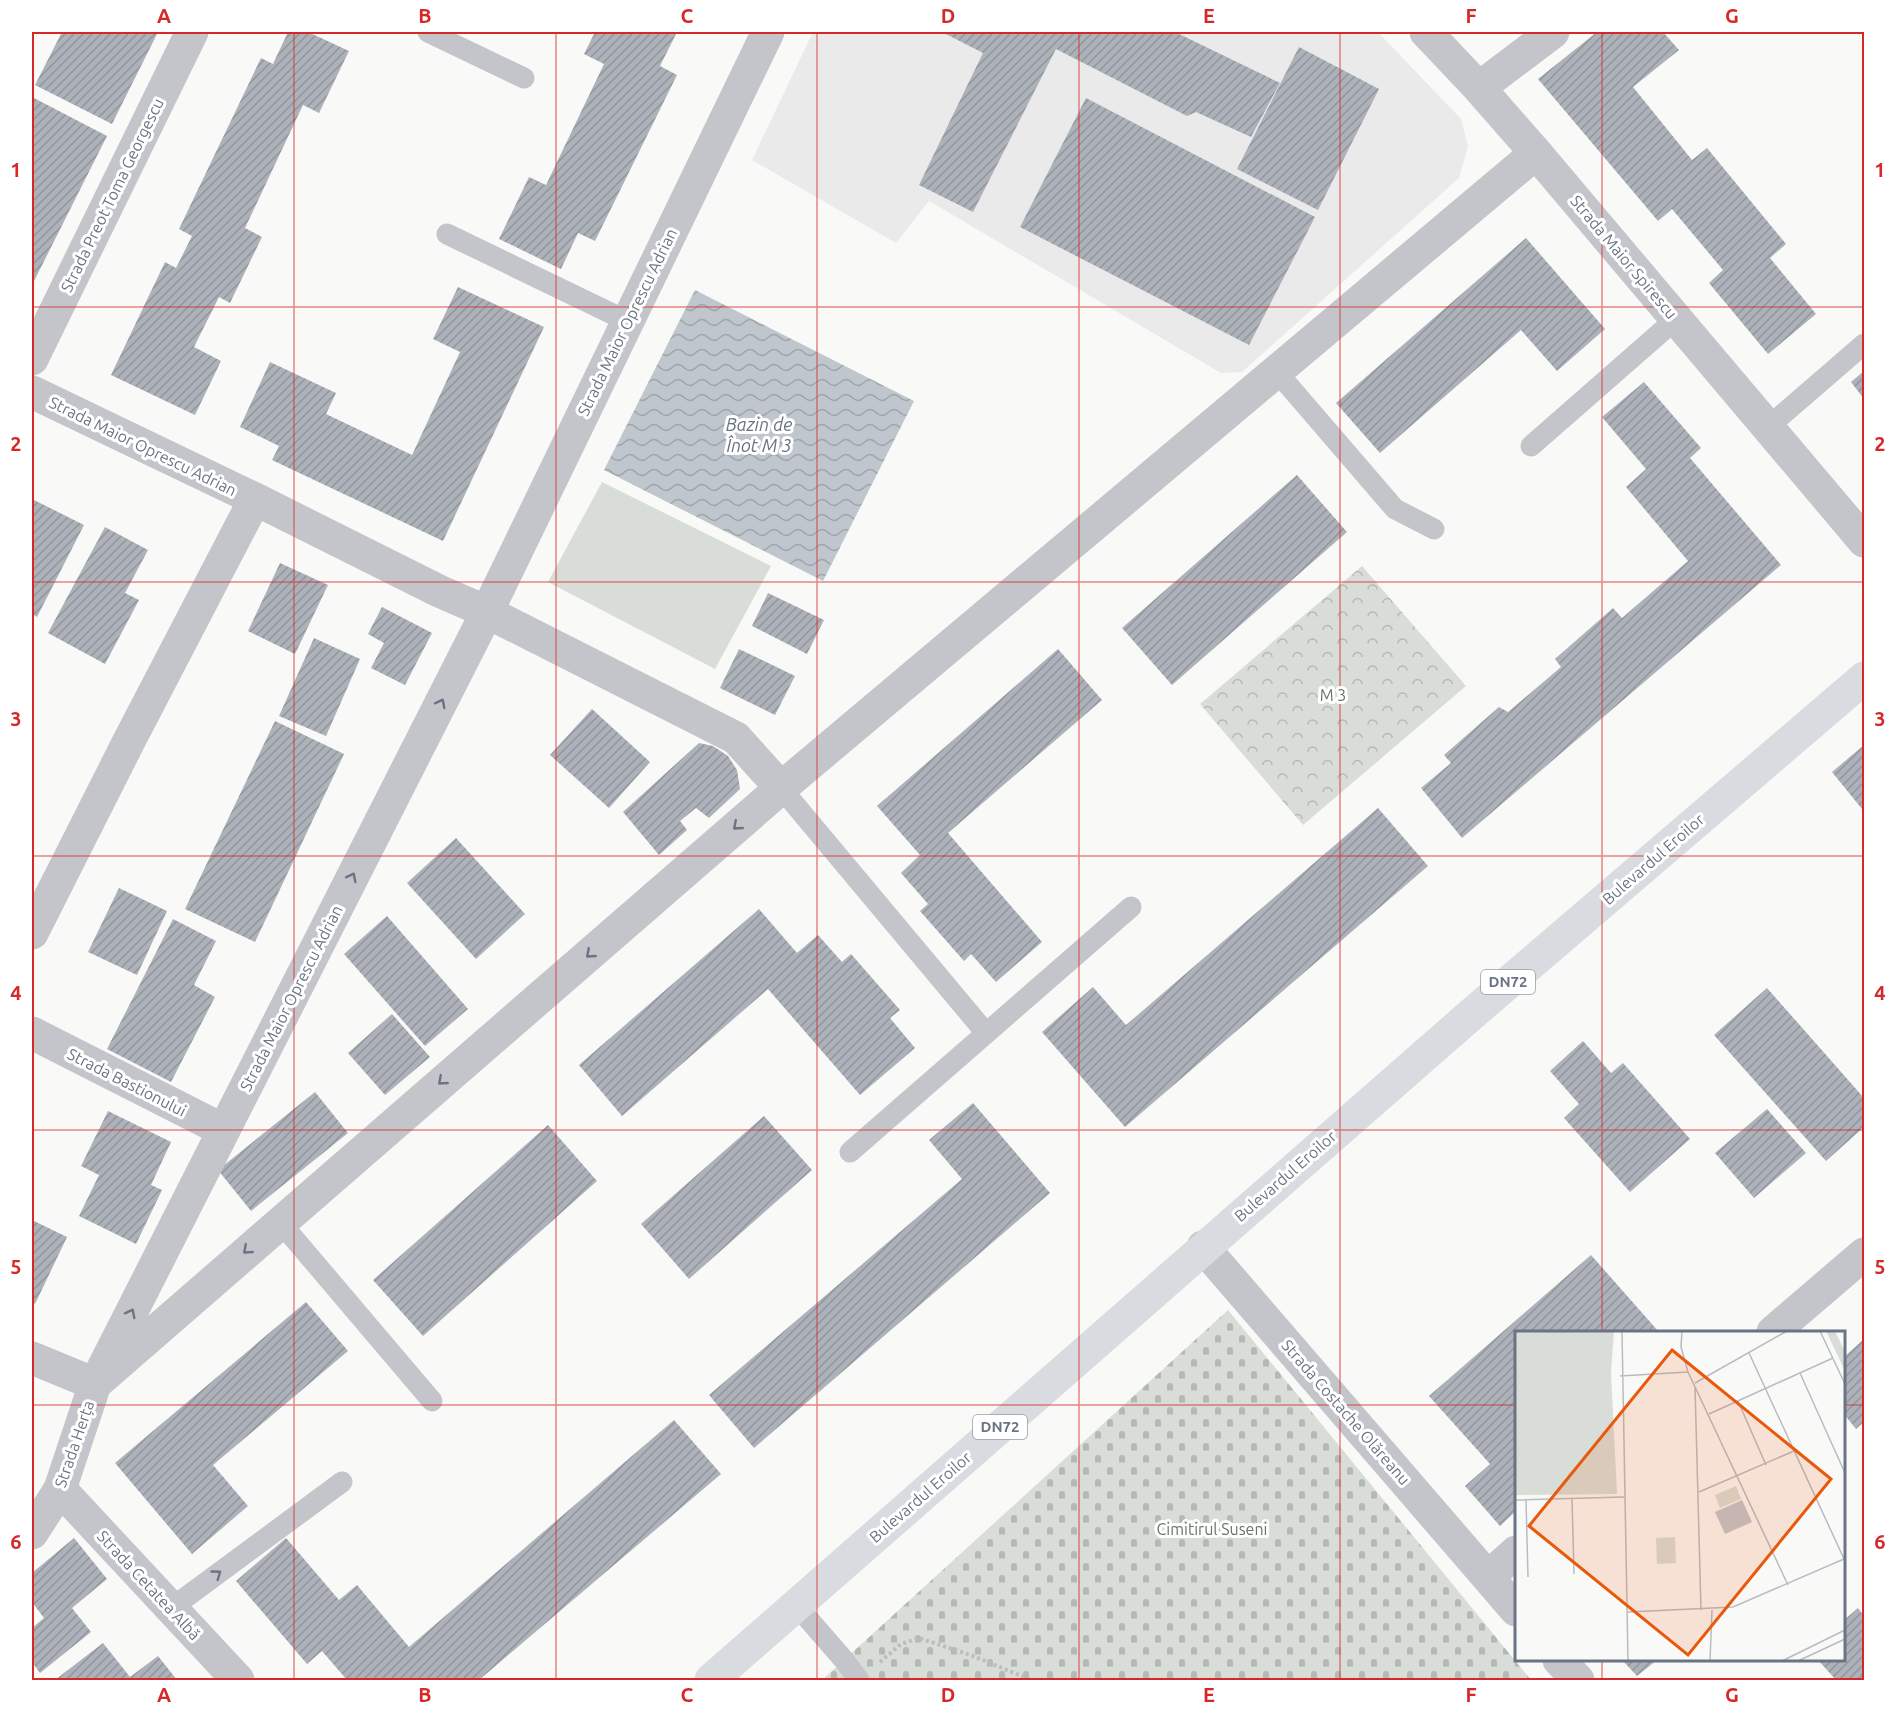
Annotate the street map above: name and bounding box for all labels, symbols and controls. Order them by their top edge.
text: A [157,4,171,27]
text: B [418,4,432,27]
text: C [681,4,694,27]
text: D [941,4,955,27]
text: E [1203,4,1215,27]
text: F [1465,4,1477,27]
text: G [1725,4,1739,27]
street label: Strada Preot Toma Georgescu [57,95,167,295]
text: 1 [10,158,22,181]
text: 1 [1874,158,1886,181]
street label: Strada Maior Spirescu [1567,192,1681,322]
street label: Strada Maior Oprescu Adrian [574,225,680,419]
street label: Strada Maior Oprescu Adrian [46,393,240,499]
water label: Bazin de Înot M 3 [726,414,792,455]
text: 2 [10,432,22,455]
text: 2 [1874,432,1886,455]
park label: M 3 [1320,686,1346,704]
one-way arrow [433,698,445,709]
text: 3 [10,707,22,730]
text: 3 [1874,707,1886,730]
street label: Bulevardul Eroilor [1599,810,1707,908]
one-way arrow [733,819,744,830]
one-way arrow [345,873,356,883]
street label: Strada Maior Oprescu Adrian [236,902,346,1094]
one-way arrow [586,946,597,957]
road number: DN72 [1481,970,1535,994]
text: 4 [10,981,22,1004]
text: 4 [1874,981,1886,1004]
street label: Strada Bastionului [65,1044,189,1120]
one-way arrow [438,1074,449,1085]
street label: Bulevardul Eroilor [1231,1127,1339,1225]
one-way arrow [243,1243,254,1254]
text: 5 [10,1255,22,1278]
text: 5 [1874,1255,1886,1278]
one-way arrow [123,1308,135,1319]
inset map [1515,1331,1845,1661]
street label: Strada Costache Olăreanu [1278,1336,1414,1488]
street label: Strada Herța [51,1398,97,1490]
road number: DN72 [973,1415,1027,1439]
street label: Bulevardul Eroilor [866,1448,974,1546]
park label: Cimitirul Suseni [1157,1520,1267,1538]
street label: Strada Cetatea Albă [94,1527,204,1643]
text: 6 [10,1530,22,1553]
text: 6 [1874,1530,1886,1553]
one-way arrow [211,1570,222,1581]
text: A [157,1683,171,1706]
text: B [418,1683,432,1706]
text: C [681,1683,694,1706]
text: D [941,1683,955,1706]
text: E [1203,1683,1215,1706]
text: F [1465,1683,1477,1706]
text: G [1725,1683,1739,1706]

